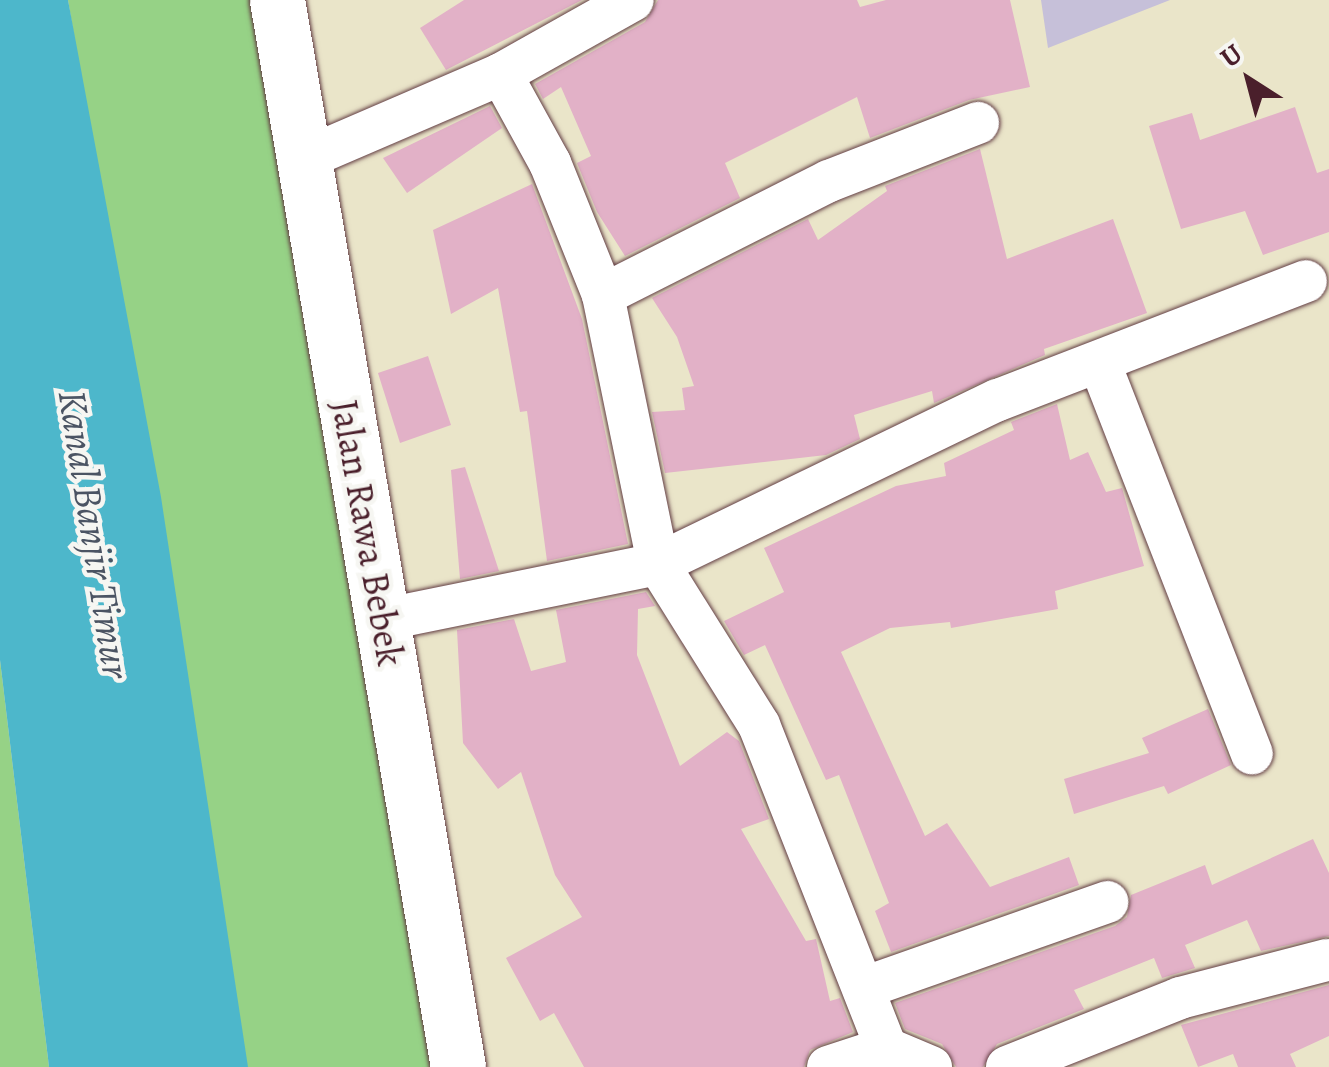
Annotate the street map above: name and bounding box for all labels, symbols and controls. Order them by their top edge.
north arrow [1199,30,1299,130]
text: U [1213,35,1250,77]
water label: Kanal Banjir Timur [48,386,140,682]
street label: Jalan Rawa Bebek [321,396,413,670]

